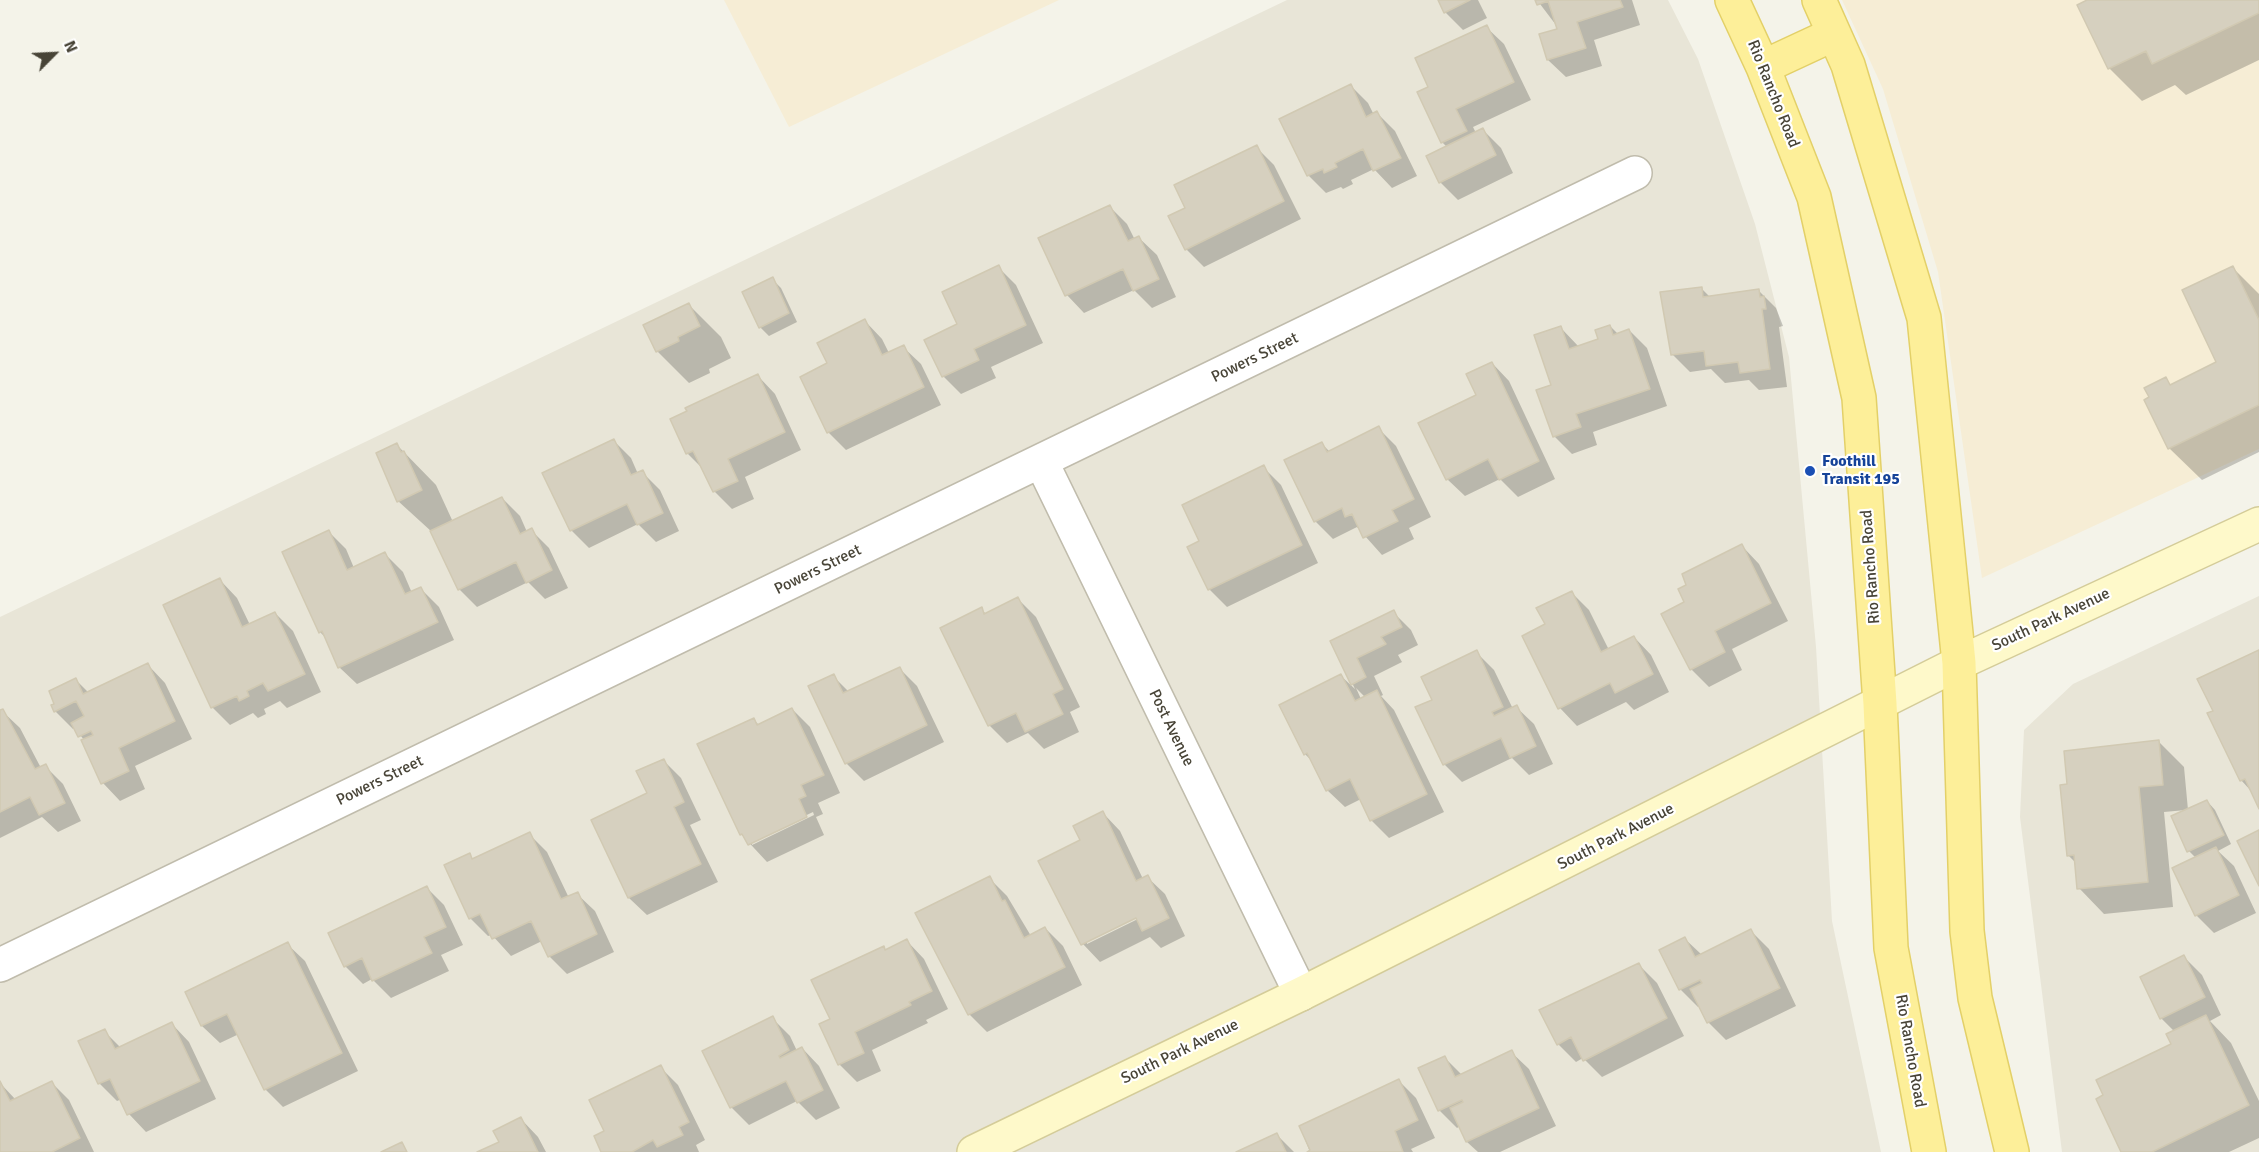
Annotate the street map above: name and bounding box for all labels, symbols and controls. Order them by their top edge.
north arrow [24,24,84,84]
street label: Rio Rancho Road [1743,37,1803,151]
text: N [59,38,82,56]
street label: Powers Street [1208,329,1302,387]
place label: Foothill Transit 195 [1822,452,1900,490]
marker: Foothill Transit 195 [1803,464,1817,478]
street label: Rio Rancho Road [1857,509,1885,625]
street label: Powers Street [771,541,865,599]
street label: South Park Avenue [1989,584,2113,656]
street label: Post Avenue [1144,686,1198,770]
street label: Powers Street [333,752,427,810]
street label: South Park Avenue [1555,799,1677,875]
street label: Rio Rancho Road [1891,993,1929,1109]
street label: South Park Avenue [1118,1015,1242,1089]

